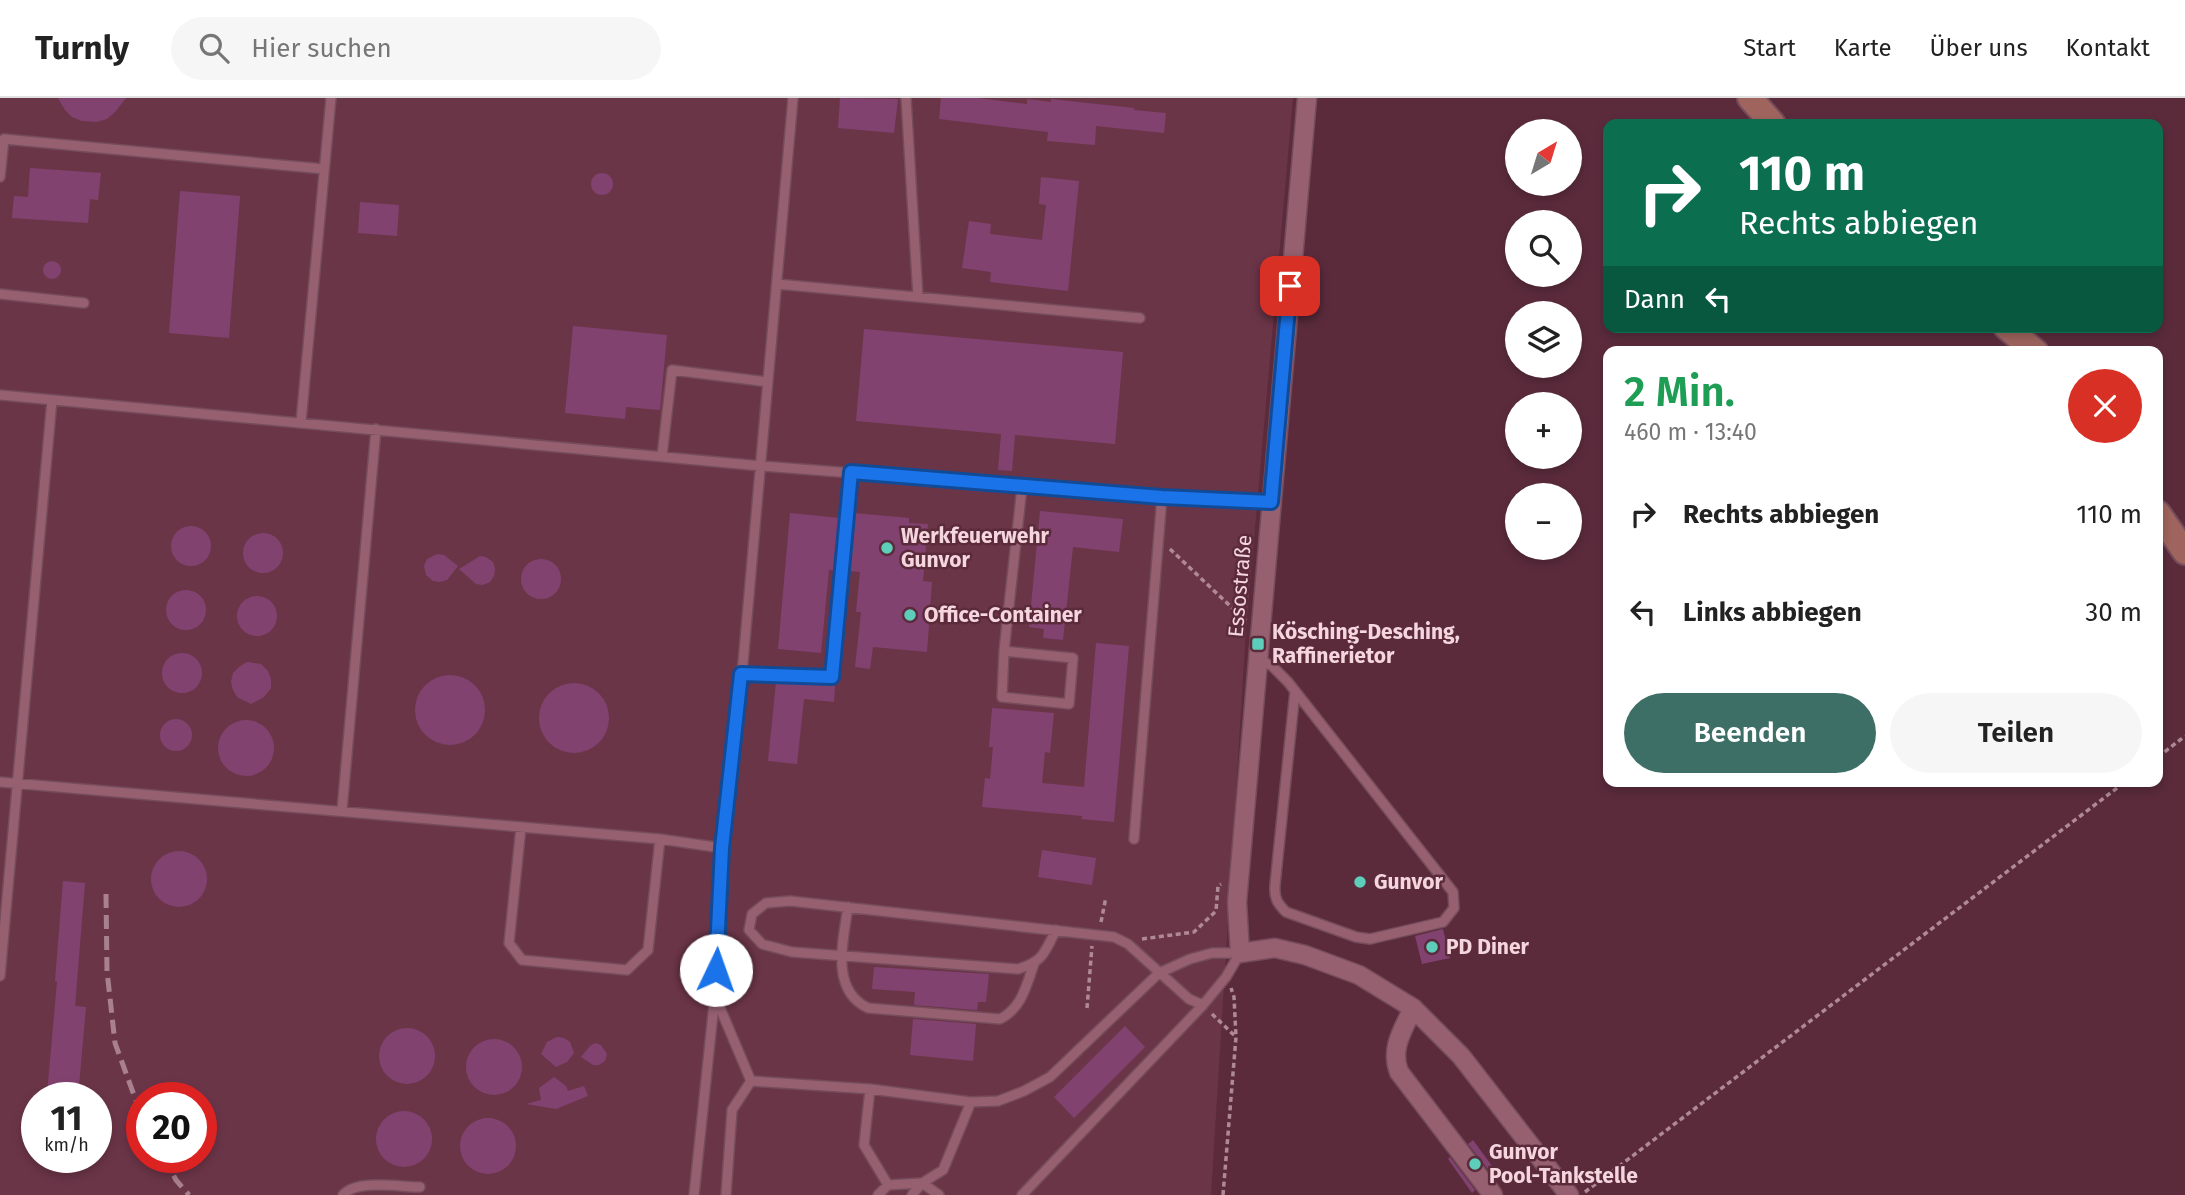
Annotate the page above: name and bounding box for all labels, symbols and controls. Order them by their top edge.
search box [171,17,661,80]
text: Turnly [35,28,129,68]
icon: search [195,29,233,67]
text: Hier suchen [251,33,392,64]
text: Start [1743,34,1796,62]
text: Karte [1834,34,1892,62]
text: Über uns [1930,34,2028,62]
text: Kontakt [2066,34,2150,62]
north arrow [1505,119,1582,196]
map controls [1505,119,1582,560]
text: 110 m [1739,144,1865,203]
icon: right [1624,147,1715,238]
text: Rechts abbiegen [1739,204,1979,242]
button: search [1505,210,1582,287]
pin [1260,256,1320,316]
icon: arrive [1271,267,1309,305]
icon: left [1699,280,1737,318]
text: Dann [1624,284,1685,315]
button: layers [1505,301,1582,378]
text: 2 Min. [1624,367,1735,417]
button: close [2068,369,2142,443]
button: + [1505,392,1582,469]
text: 460 m · 13:40 [1624,418,1757,446]
button: − [1505,483,1582,560]
icon: right [1624,495,1662,533]
text: Rechts abbiegen [1683,499,1879,530]
text: 110 m [2076,499,2142,530]
place label: Werkfeuerwehr Gunvor [901,523,1050,573]
street label: Essostraße [1223,534,1257,638]
marker: Werkfeuerwehr Gunvor [879,540,895,556]
icon: left [1624,593,1662,631]
text: Links abbiegen [1683,597,1862,628]
text: 30 m [2085,597,2142,628]
place label: Office-Container [924,602,1082,628]
marker: Office-Container [902,607,918,623]
place label: Kösching-Desching, Raffinerietor [1272,619,1460,669]
marker: Kösching-Desching, Raffinerietor [1250,636,1266,652]
button: Beenden [1624,693,1876,773]
button: Teilen [1890,693,2142,773]
place label: Gunvor [1374,869,1443,895]
marker: Gunvor [1352,874,1368,890]
position arrow [679,933,753,1007]
place label: PD Diner [1446,934,1530,960]
marker: PD Diner [1424,939,1440,955]
speed limit sign: 20 [126,1082,217,1173]
text: 11 [51,1097,82,1139]
text: km/h [44,1134,89,1156]
place label: Gunvor Pool-Tankstelle [1489,1139,1638,1189]
marker: Gunvor Pool-Tankstelle [1467,1156,1483,1172]

